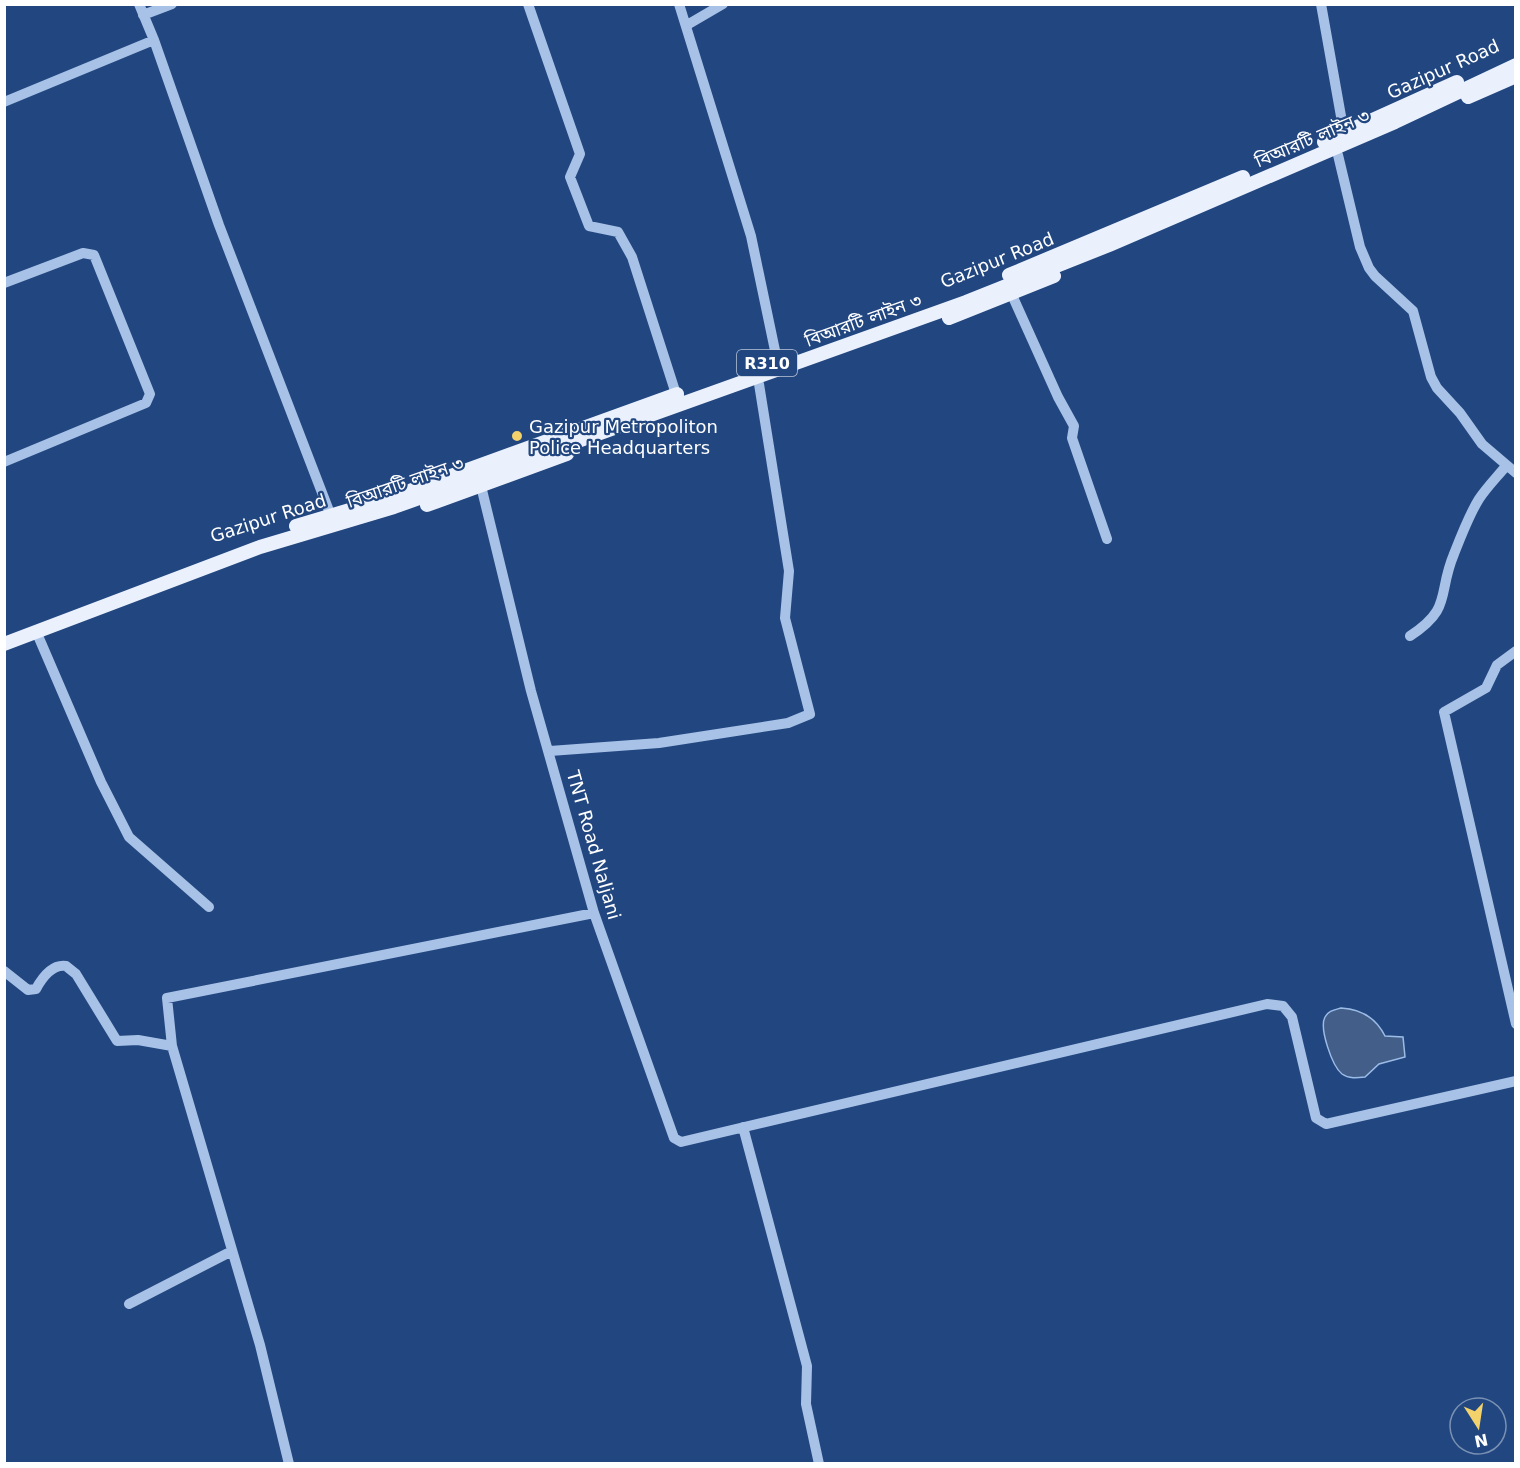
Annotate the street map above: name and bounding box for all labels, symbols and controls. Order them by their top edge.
street label: Gazipur Road [1384,35,1502,103]
street label: বিআরটি লাইন ৩ [1251,104,1373,172]
street label: Gazipur Road [937,228,1057,292]
street label: বিআরটি লাইন ৩ [801,289,924,351]
road number: R310 [737,350,797,376]
place label: Gazipur Metropoliton Police Headquarters [529,416,718,458]
marker: Gazipur Metropoliton Police Headquarters [510,429,524,443]
street label: বিআরটি লাইন ৩ [343,452,467,512]
street label: Gazipur Road [207,489,329,547]
street label: TNT Road Naljani [562,767,625,922]
north arrow [1448,1396,1508,1456]
text: N [1472,1429,1490,1451]

